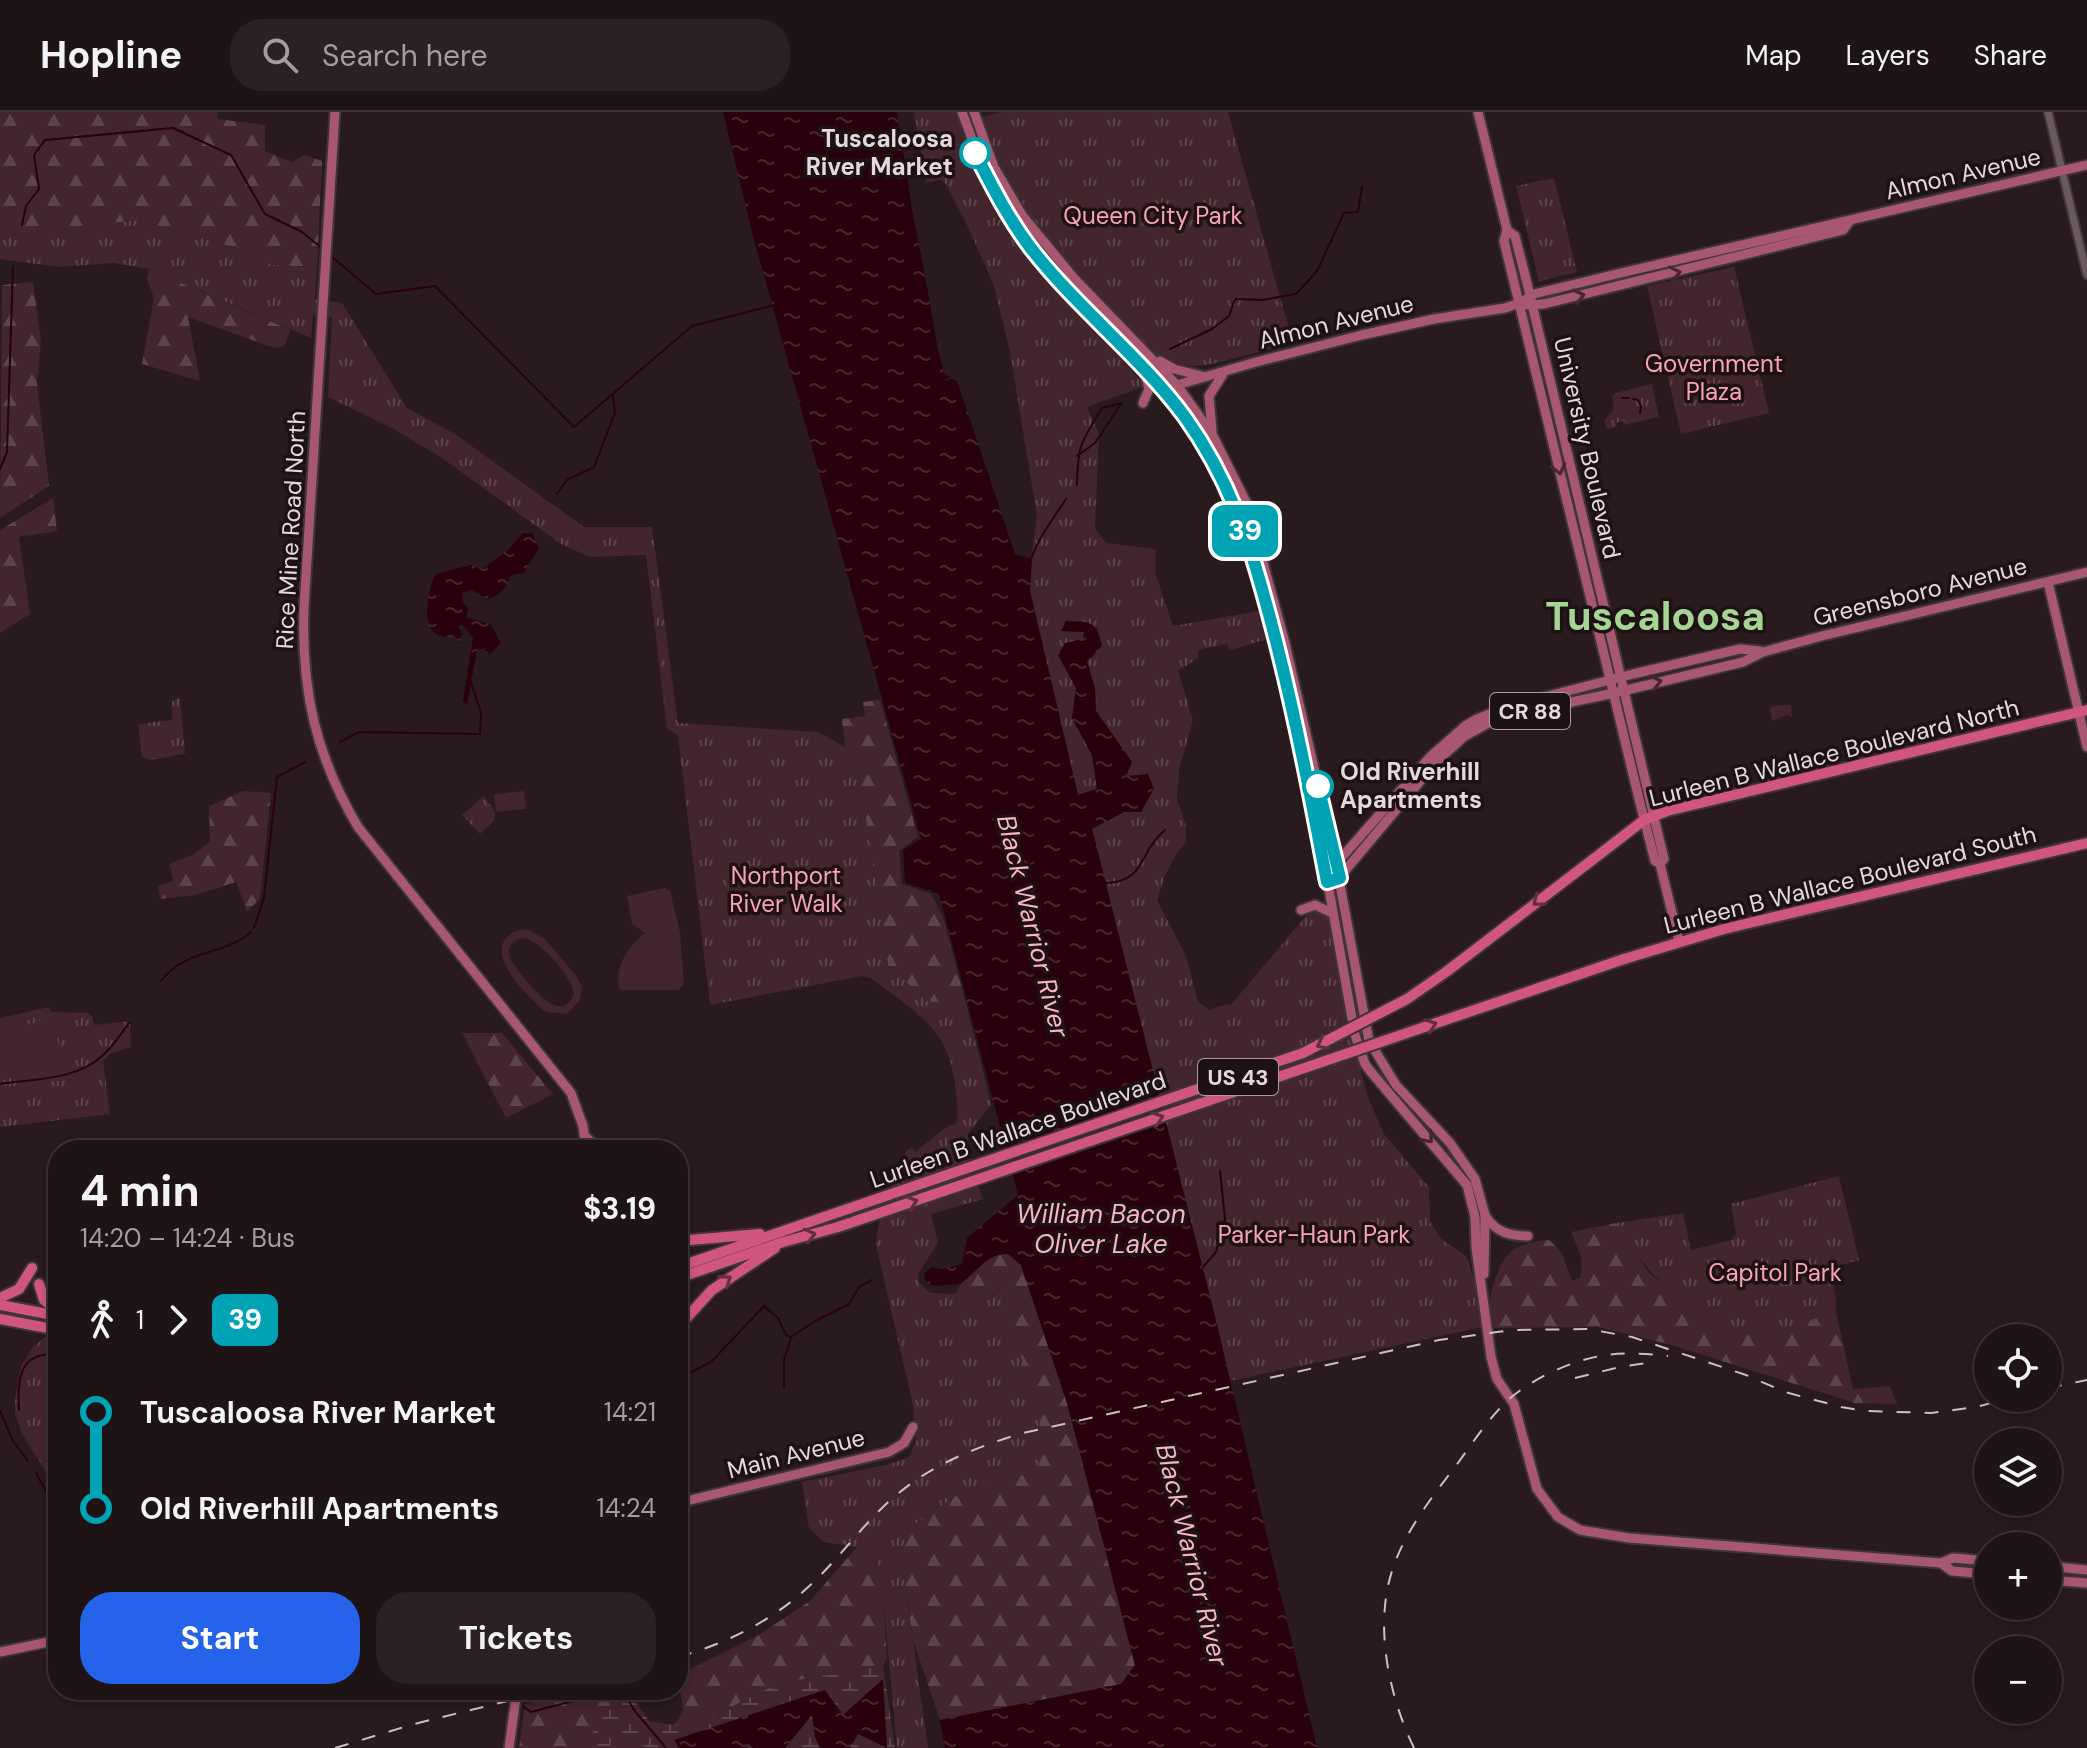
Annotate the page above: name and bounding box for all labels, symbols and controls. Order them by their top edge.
search box [230,19,790,91]
text: Hopline [40,30,182,80]
icon: search [258,33,302,77]
text: Search here [322,36,488,75]
text: Map [1745,37,1802,74]
text: Layers [1846,37,1930,74]
text: Share [1974,37,2047,74]
place label: Tuscaloosa River Market [806,123,953,182]
marker: Tuscaloosa River Market [960,138,990,168]
street label: Almon Avenue [1882,141,2044,206]
park label: Queen City Park [1063,200,1243,231]
one-way arrow [1668,265,1682,282]
street label: Almon Avenue [1255,287,1417,356]
one-way arrow [1572,288,1586,305]
street label: University Boulevard [1547,334,1628,562]
park label: Government Plaza [1645,348,1783,407]
street label: Rice Mine Road North [269,410,312,650]
one-way arrow [1550,462,1567,476]
line badge: 39 [1209,505,1281,557]
text: 39 [1228,512,1262,549]
street label: Greensboro Avenue [1810,550,2030,633]
district label: Tuscaloosa [1545,590,1765,642]
one-way arrow [1648,675,1662,692]
street label: Lurleen B Wallace Boulevard North [1646,691,2022,814]
road number: CR 88 [1490,693,1570,729]
place label: Old Riverhill Apartments [1340,756,1482,815]
marker: Old Riverhill Apartments [1303,771,1333,801]
water label: Black Warrior River [989,811,1077,1042]
street label: Lurleen B Wallace Boulevard South [1661,818,2039,941]
park label: Northport River Walk [729,860,843,919]
one-way arrow [1532,892,1547,906]
one-way arrow [1423,1019,1437,1035]
one-way arrow [1315,1034,1330,1050]
road number: US 43 [1198,1059,1278,1095]
street label: Lurleen B Wallace Boulevard [866,1064,1170,1195]
one-way arrow [1150,1111,1164,1128]
one-way arrow [1418,1129,1433,1144]
text: 4 min [80,1162,200,1220]
text: $3.19 [583,1189,656,1228]
one-way arrow [904,1195,918,1211]
water label: William Bacon Oliver Lake [1016,1197,1186,1261]
park label: Parker-Haun Park [1218,1219,1410,1250]
text: 14:20 – 14:24 · Bus [80,1221,295,1255]
one-way arrow [803,1227,817,1244]
park label: Capitol Park [1708,1257,1842,1288]
one-way arrow [718,1275,732,1290]
icon: walk [80,1298,124,1342]
icon: forward [156,1298,200,1342]
text: 39 [228,1301,262,1338]
text: 1 [136,1303,144,1337]
map controls [1974,1324,2062,1724]
button: locate [1974,1324,2062,1412]
text: Tuscaloosa River Market [140,1393,496,1432]
text: 14:21 [604,1395,656,1429]
street label: Main Avenue [724,1421,868,1486]
button: layers [1974,1428,2062,1516]
water label: Black Warrior River [1148,1440,1236,1671]
text: Old Riverhill Apartments [140,1489,499,1528]
text: 14:24 [597,1491,656,1525]
button: + [1974,1532,2062,1620]
button: Start [80,1592,360,1684]
button: Tickets [376,1592,656,1684]
button: − [1974,1636,2062,1724]

